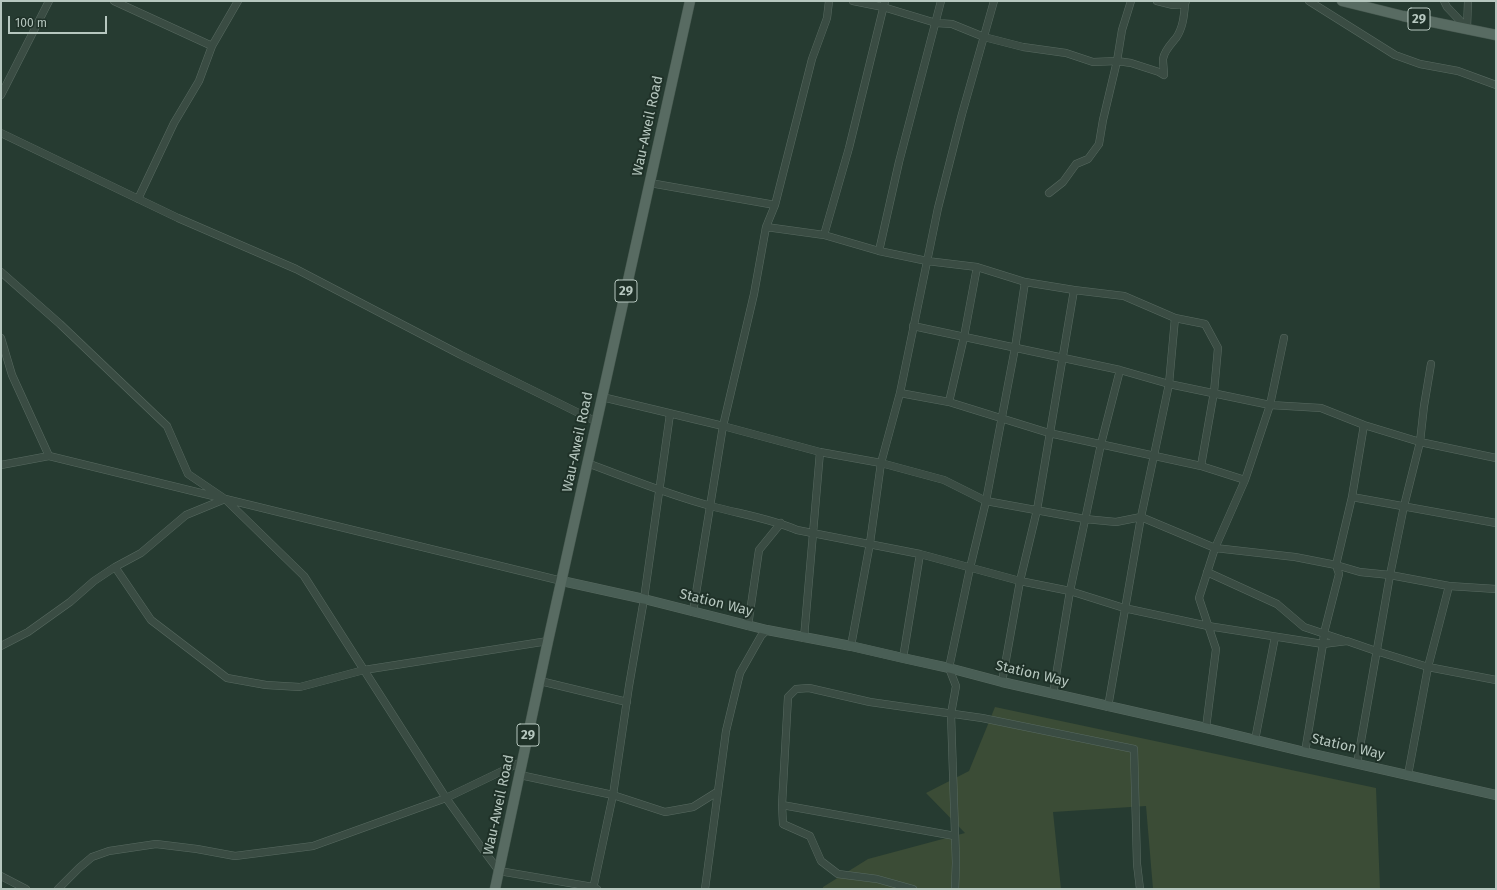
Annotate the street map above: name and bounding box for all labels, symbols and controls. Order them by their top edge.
scale bar [10,8,109,34]
road number: 29 [1408,8,1430,30]
text: 100 m [15,16,47,30]
street label: Wau-Aweil Road [629,74,667,178]
road number: 29 [615,280,637,302]
street label: Wau-Aweil Road [559,390,597,494]
street label: Station Way [678,586,754,620]
street label: Station Way [994,657,1070,691]
road number: 29 [517,724,539,746]
street label: Station Way [1310,730,1386,764]
street label: Wau-Aweil Road [480,753,518,857]

